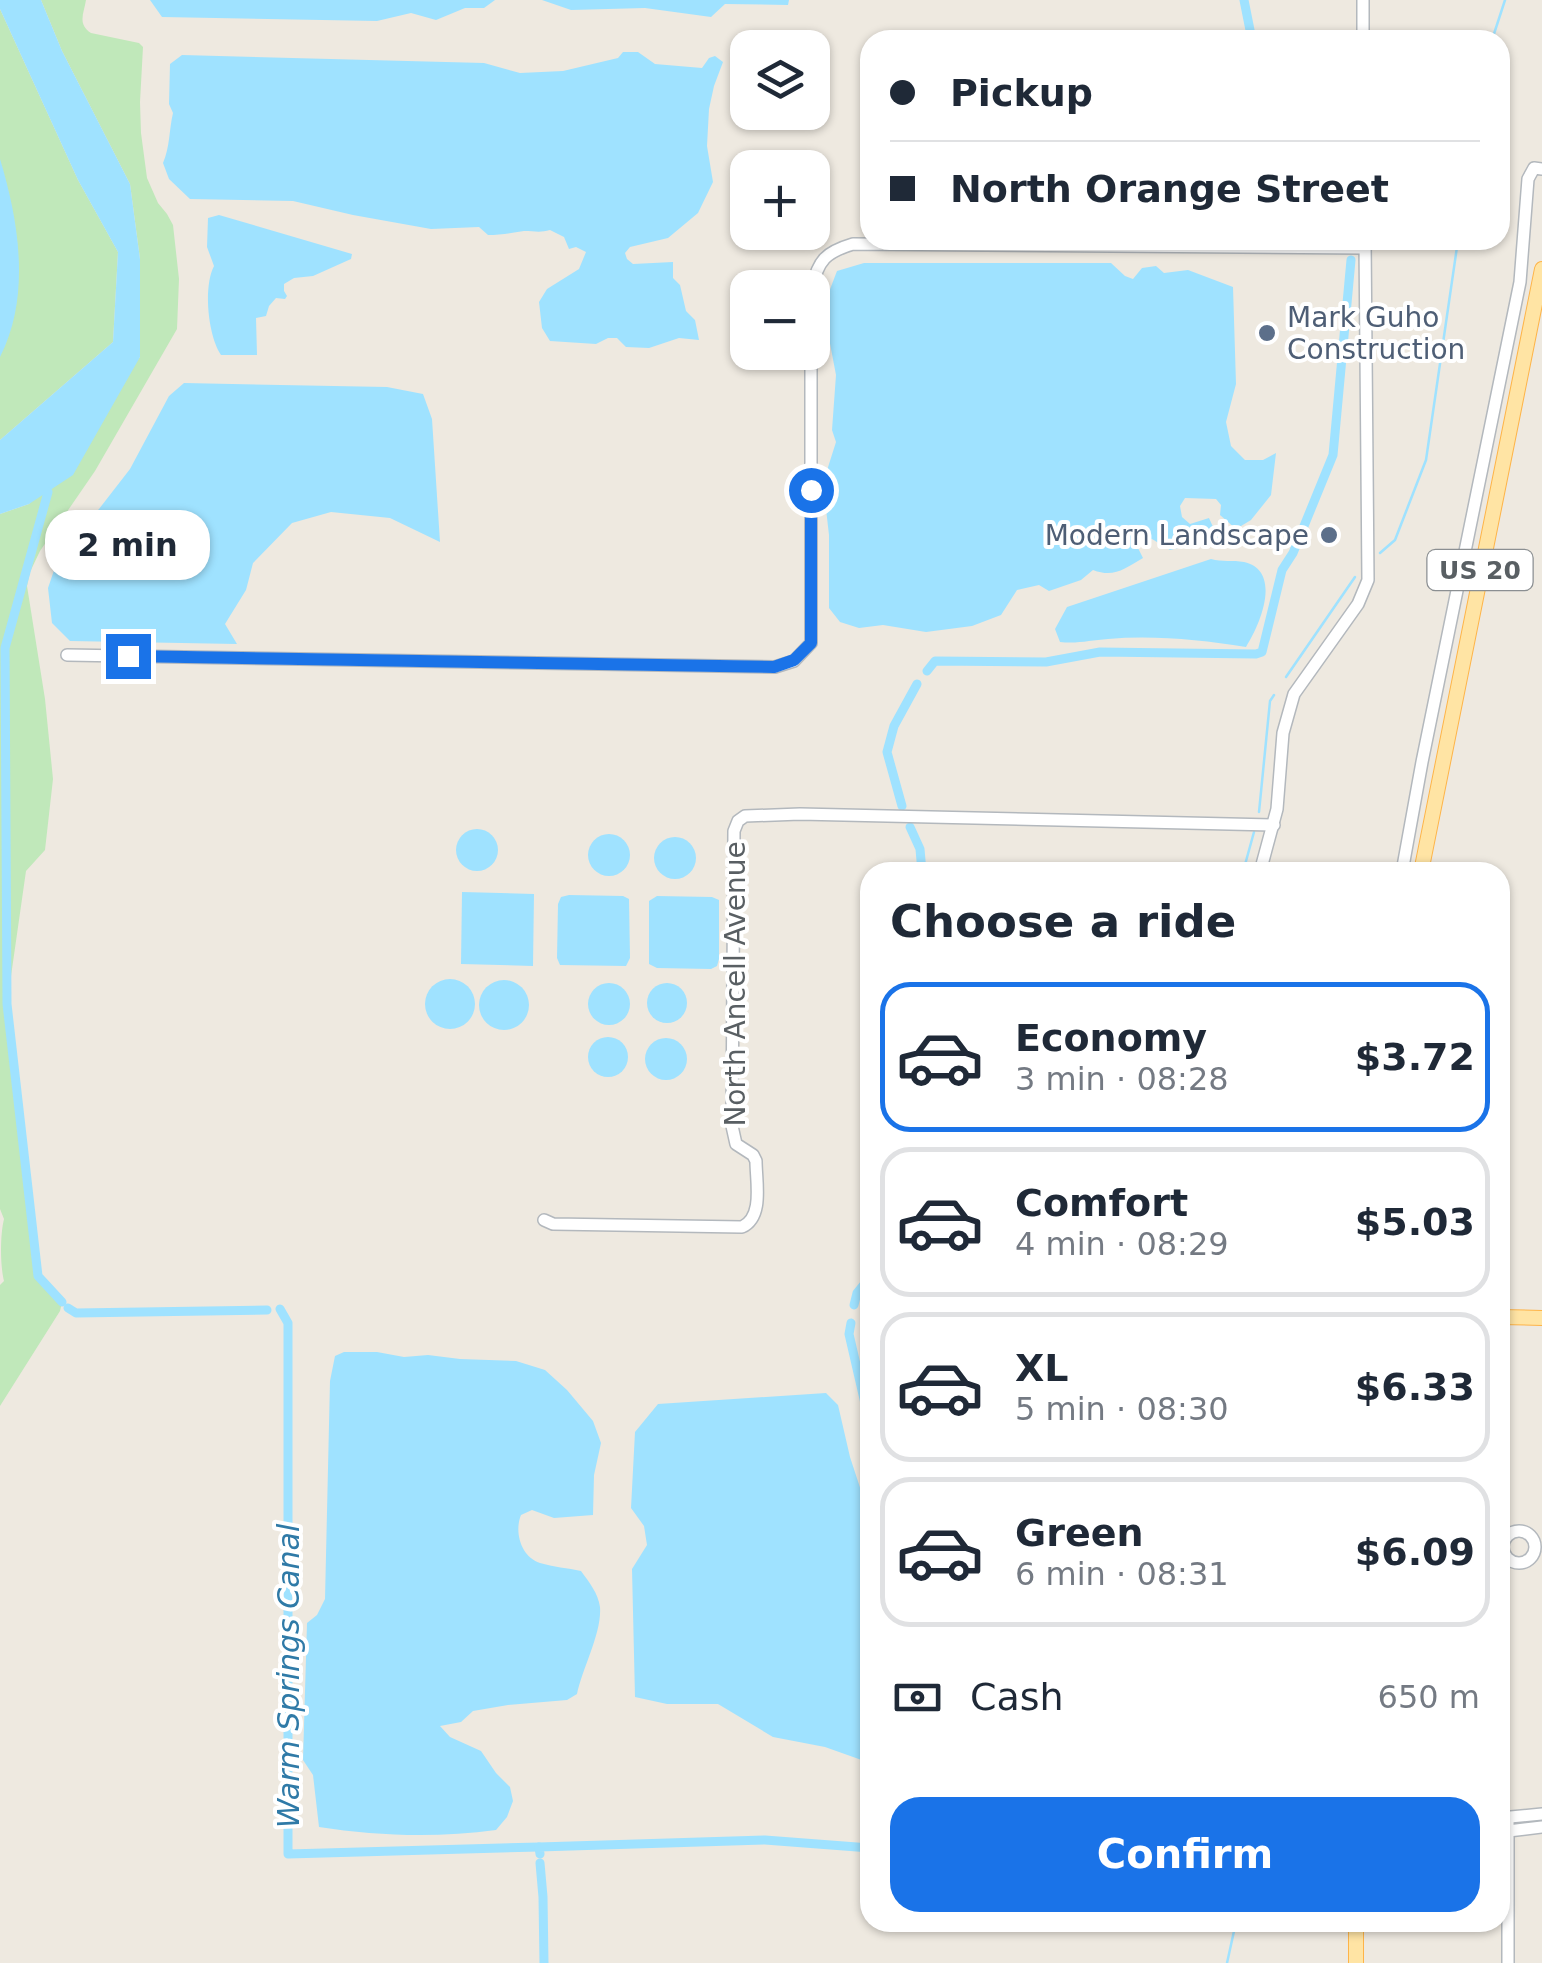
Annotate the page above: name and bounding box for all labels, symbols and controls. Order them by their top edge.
map controls [730,30,830,370]
button: layers [730,30,830,130]
text: Pickup [950,71,1093,115]
button: + [730,150,830,250]
text: North Orange Street [950,167,1389,211]
button: − [730,270,830,370]
place label: Mark Guho Construction [1287,301,1465,366]
marker: Mark Guho Construction [1256,322,1278,344]
route start [789,468,834,513]
callout: 2 min [46,511,210,581]
place label: Modern Landscape [1045,519,1309,552]
marker: Modern Landscape [1318,524,1340,546]
text: 2 min [77,526,178,564]
road number: US 20 [1428,550,1532,590]
route end [106,634,151,679]
street label: North Ancell Avenue [719,841,752,1127]
text: Choose a ride [890,895,1236,948]
icon: car [895,1012,985,1102]
text: Economy [1015,1016,1207,1060]
text: $3.72 [1355,1035,1475,1079]
text: 3 min · 08:28 [1015,1060,1229,1098]
icon: car [895,1177,985,1267]
text: Comfort [1015,1181,1188,1225]
text: $5.03 [1355,1200,1475,1244]
text: 4 min · 08:29 [1015,1225,1229,1263]
icon: car [895,1342,985,1432]
text: XL [1015,1346,1069,1390]
text: $6.33 [1355,1365,1475,1409]
text: 5 min · 08:30 [1015,1390,1229,1428]
icon: car [895,1507,985,1597]
text: Green [1015,1511,1144,1555]
water label: Warm Springs Canal [271,1523,306,1828]
text: $6.09 [1355,1530,1475,1574]
text: 6 min · 08:31 [1015,1555,1229,1593]
icon: cash [890,1670,945,1725]
text: Cash [970,1675,1064,1719]
text: 650 m [1378,1678,1480,1716]
button: Confirm [890,1797,1480,1912]

